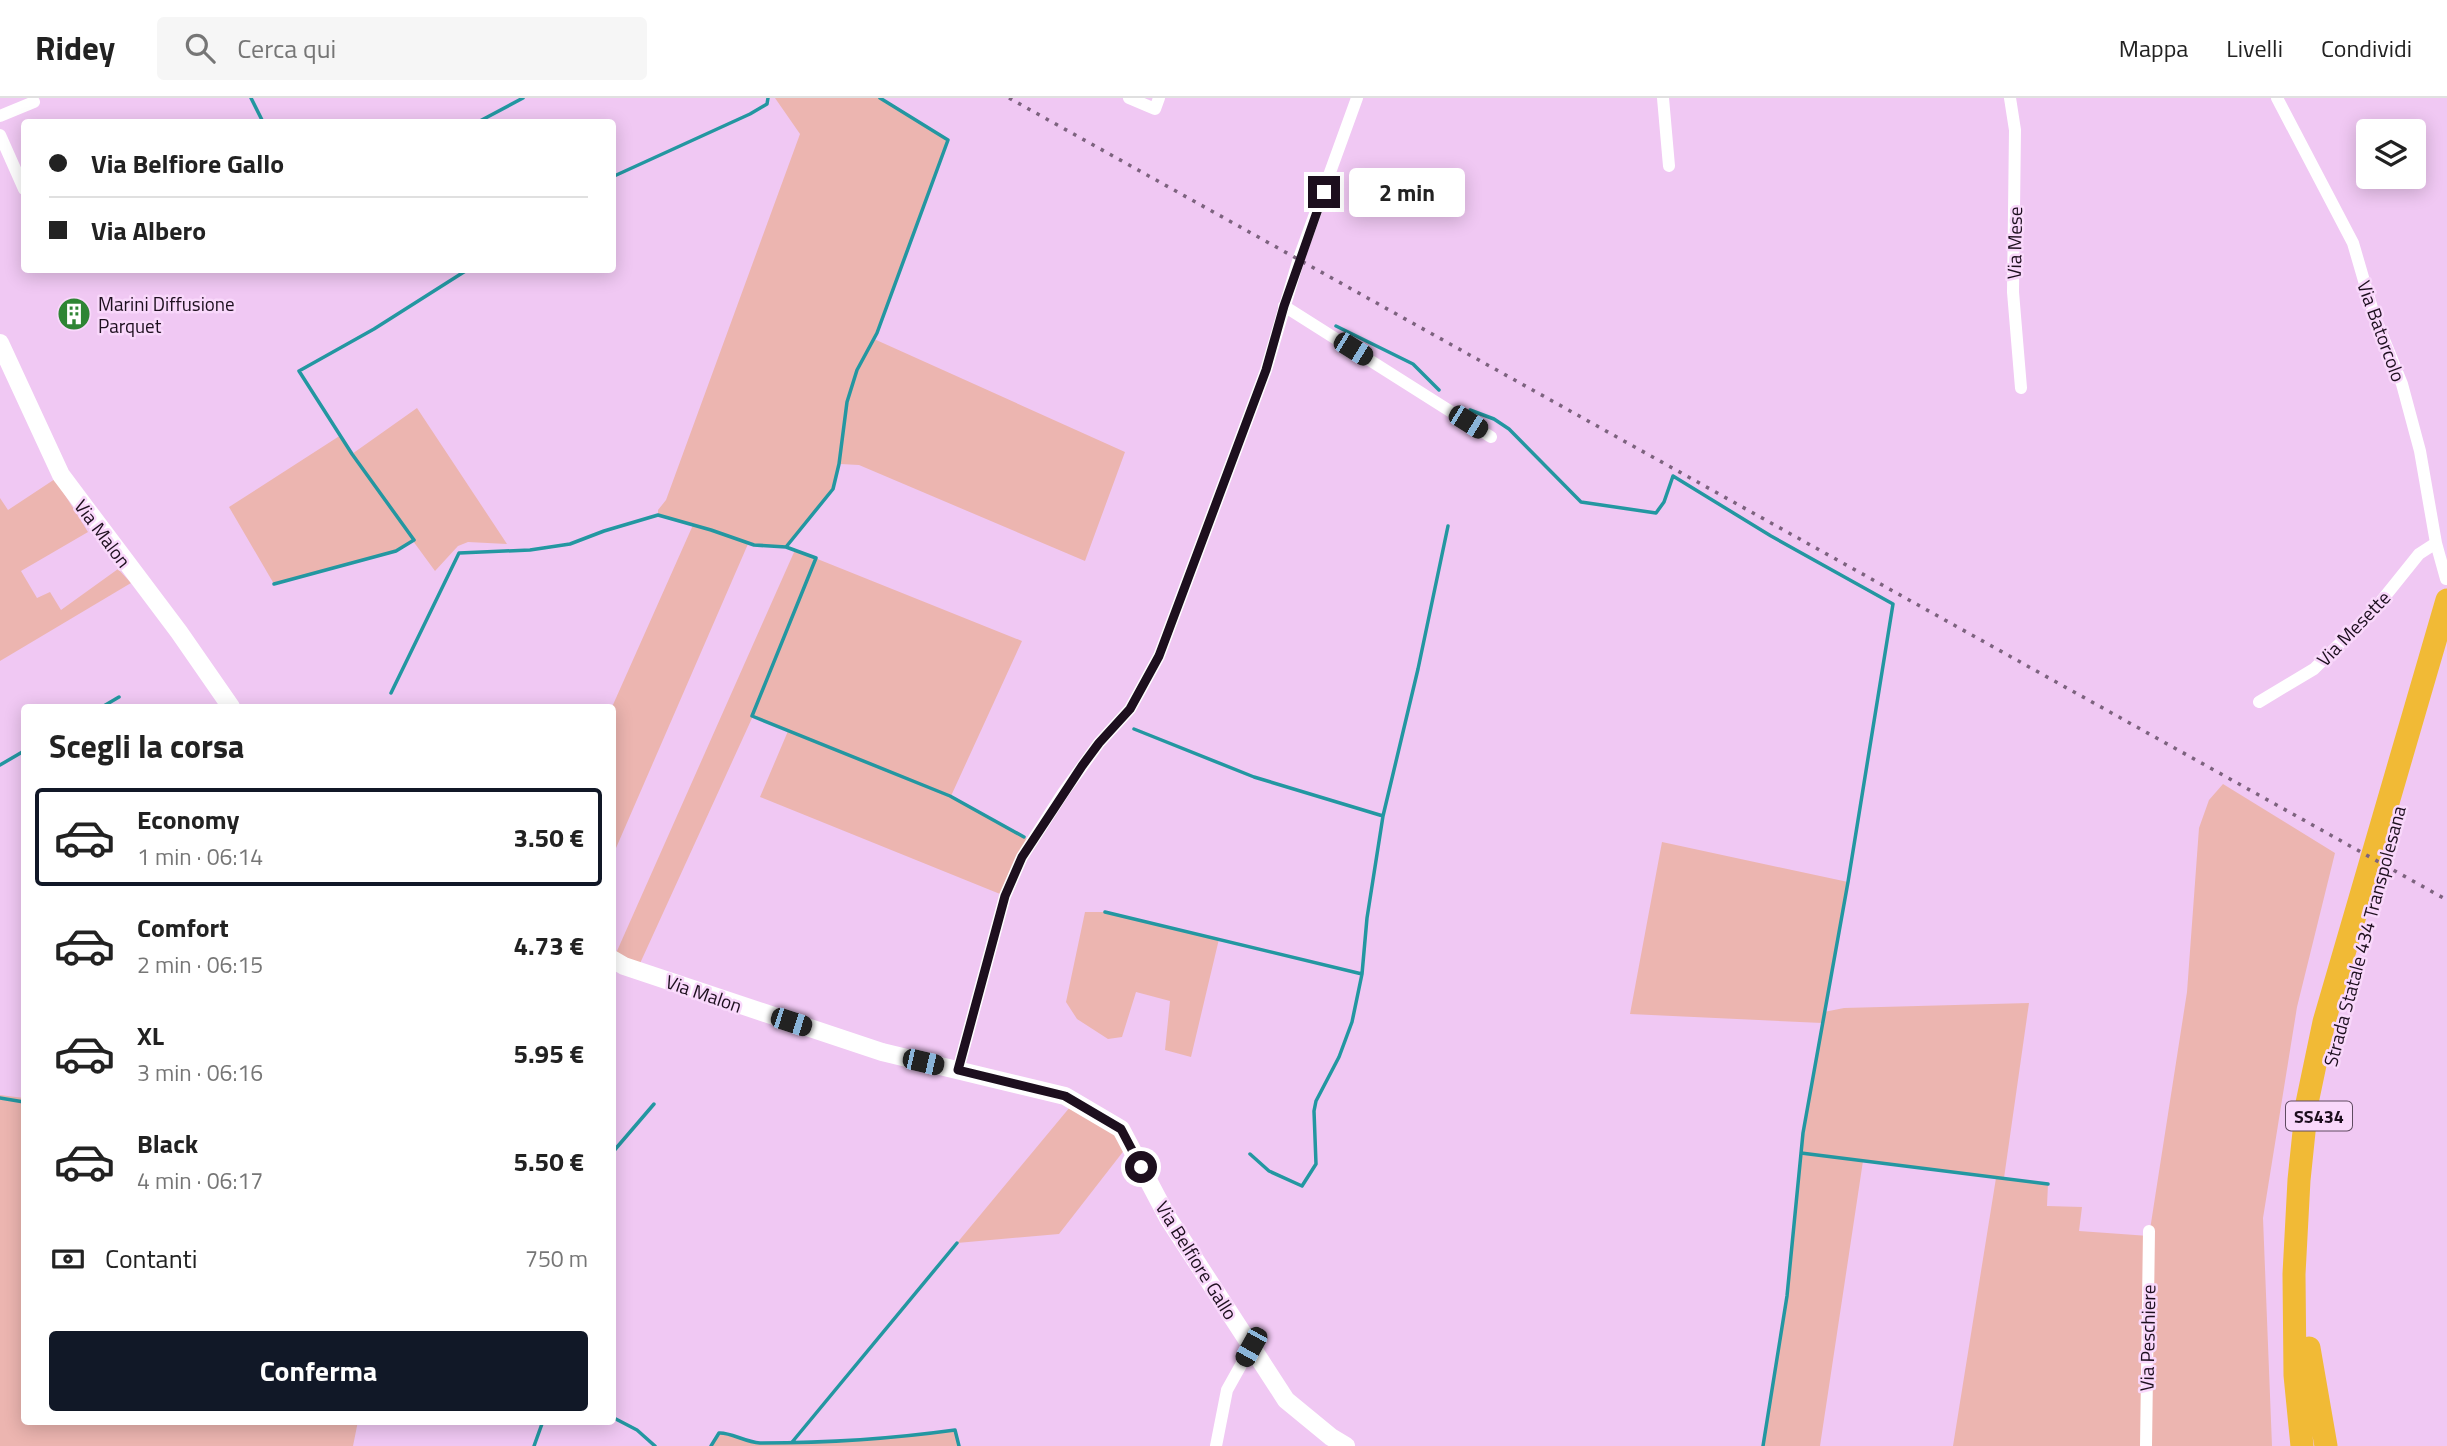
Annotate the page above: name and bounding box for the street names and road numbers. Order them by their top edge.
street label: Via Mese [1999,206,2029,280]
street label: Via Batorcolo [2350,276,2414,386]
street label: Via Malon [68,493,138,573]
street label: Via Mesette [2309,584,2397,672]
street label: Strada Statale 434 Transpolesana [2315,802,2413,1070]
street label: Via Malon [662,966,746,1020]
road number: SS434 [2286,1101,2352,1130]
street label: Via Belfiore Gallo [1149,1195,1245,1325]
street label: Via Peschiere [2132,1284,2162,1392]

